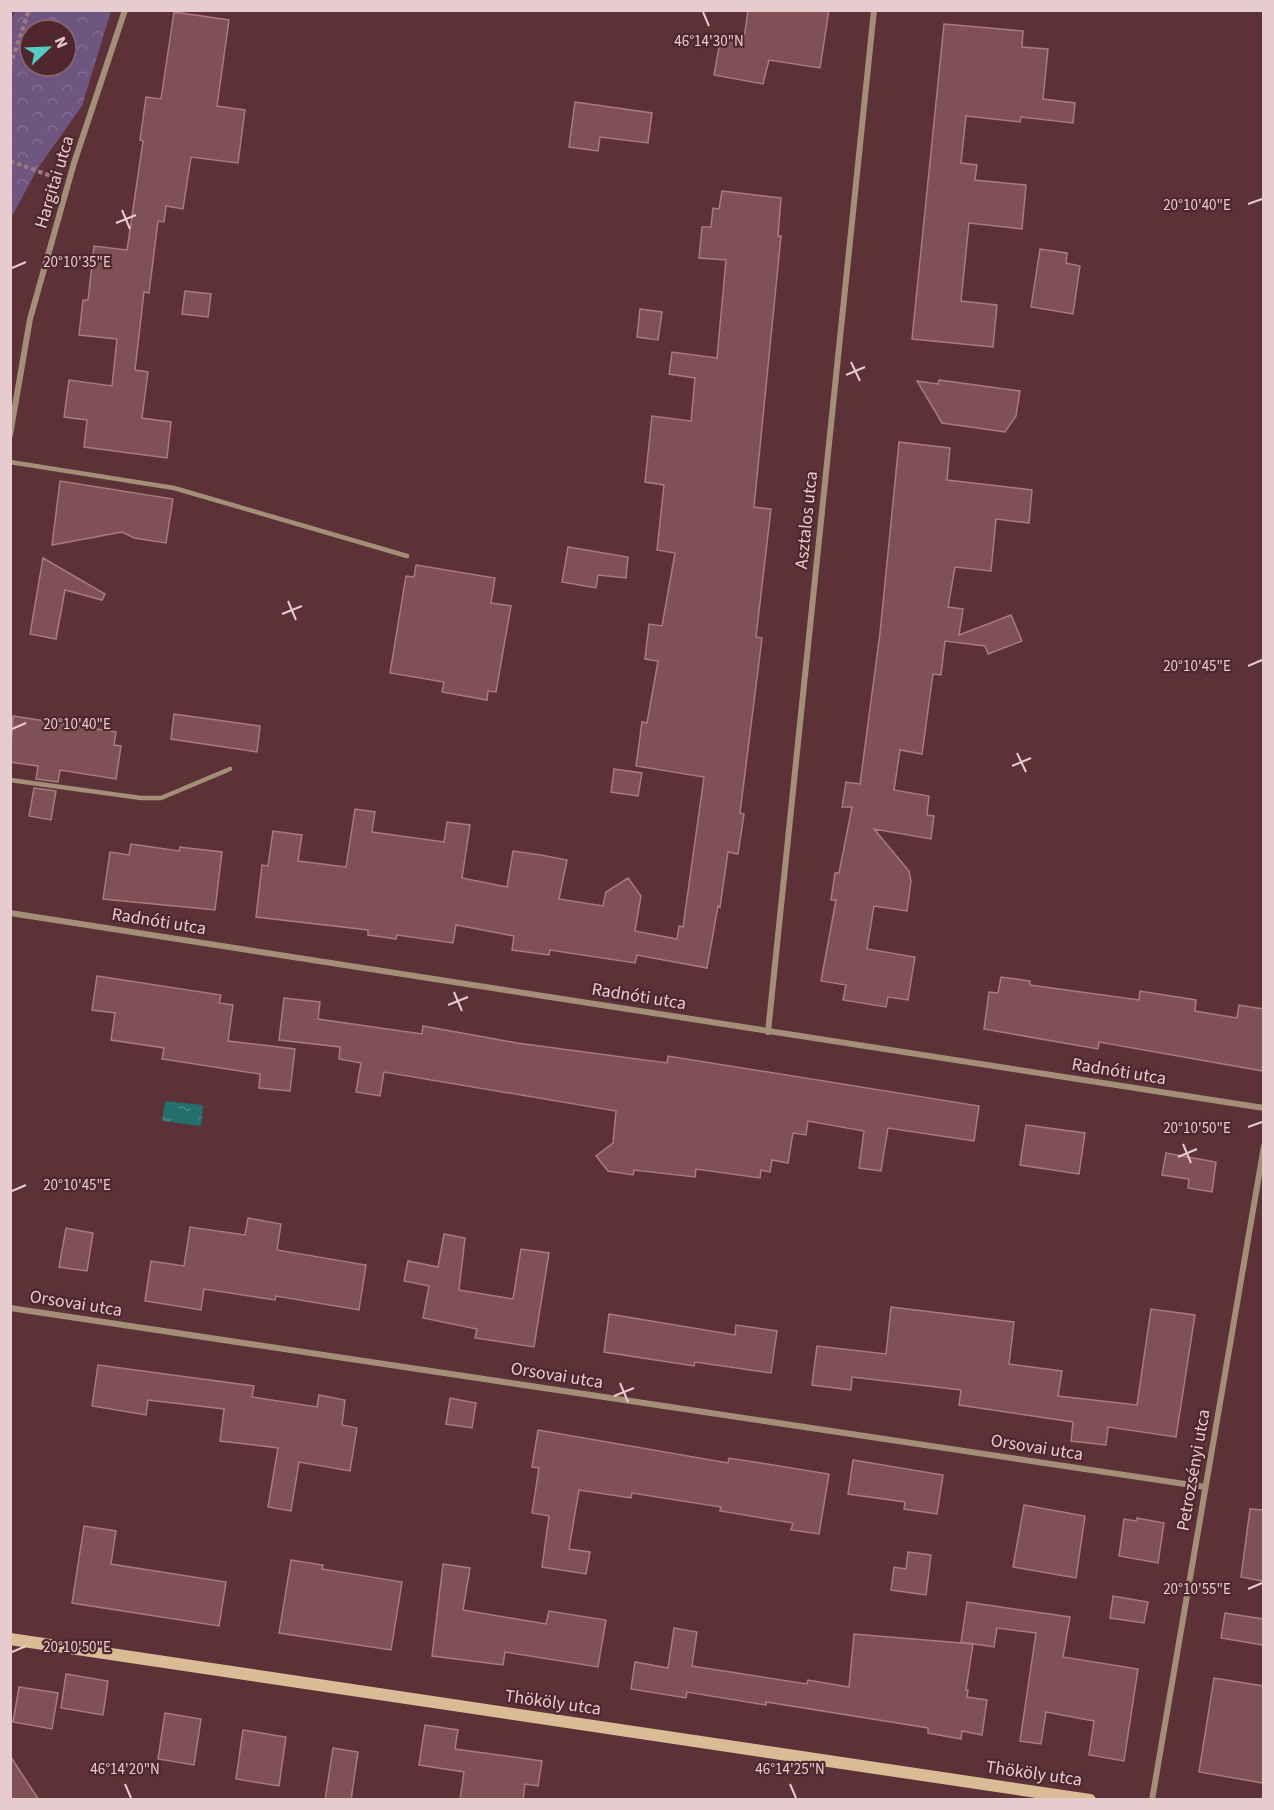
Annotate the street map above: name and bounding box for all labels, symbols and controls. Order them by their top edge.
north arrow [18,18,78,78]
text: 46°14'30"N [674,31,744,52]
text: N [49,33,73,52]
street label: Hargitai utca [29,133,80,232]
text: 20°10'40"E [1163,195,1231,216]
text: 20°10'35"E [43,252,111,273]
street label: Asztalos utca [789,470,824,570]
text: 20°10'45"E [1163,656,1231,677]
text: 20°10'40"E [43,714,111,735]
street label: Radnóti utca [110,902,208,941]
street label: Radnóti utca [590,977,688,1016]
street label: Radnóti utca [1070,1052,1168,1091]
text: 20°10'50"E [1163,1118,1231,1139]
text: 20°10'45"E [43,1175,111,1196]
street label: Orsovai utca [28,1284,124,1323]
street label: Orsovai utca [509,1356,605,1395]
street label: Petrozsényi utca [1170,1407,1217,1533]
street label: Orsovai utca [989,1428,1085,1467]
text: 20°10'55"E [1163,1579,1231,1600]
text: 20°10'50"E [43,1637,111,1658]
street label: Thököly utca [503,1683,603,1722]
street label: Thököly utca [984,1754,1084,1793]
text: 46°14'20"N [90,1759,160,1780]
text: 46°14'25"N [755,1759,825,1780]

